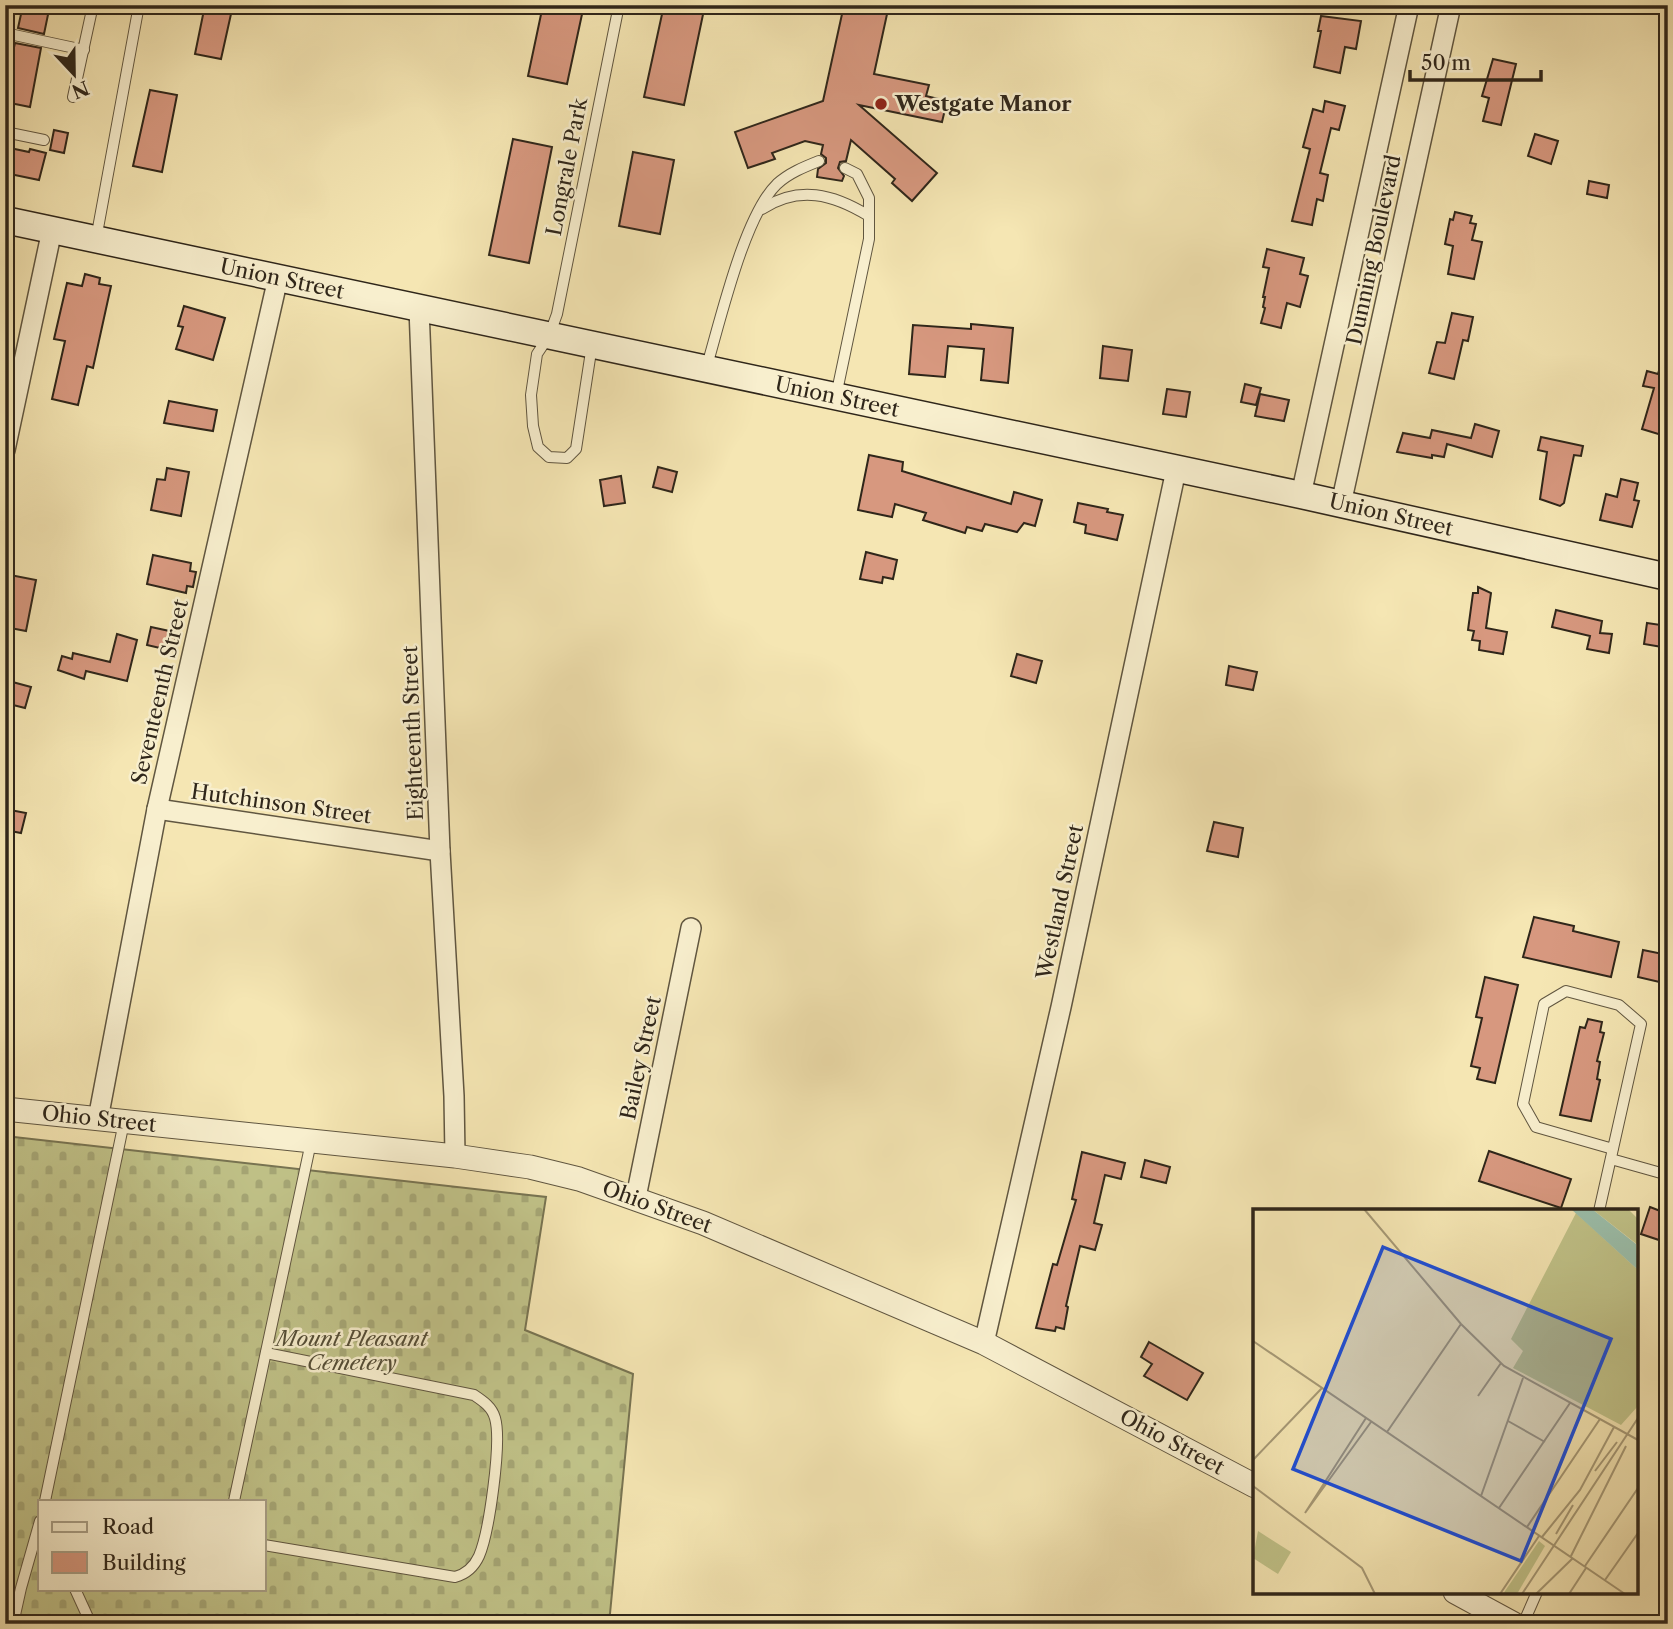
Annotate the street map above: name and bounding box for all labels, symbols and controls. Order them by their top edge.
north arrow [38,38,108,108]
scale bar [1410,38,1542,82]
text: 50 m [1421,50,1471,75]
text: N [68,76,92,103]
place label: Westgate Manor [894,91,1072,116]
street label: Longrale Park [541,95,592,238]
marker: Westgate Manor [873,96,889,112]
street label: Dunning Boulevard [1341,152,1406,347]
street label: Union Street [218,253,347,304]
street label: Union Street [773,371,902,422]
street label: Union Street [1327,488,1456,541]
street label: Seventeenth Street [126,596,193,787]
street label: Eighteenth Street [397,645,428,821]
street label: Hutchinson Street [189,778,373,829]
street label: Westland Street [1031,822,1088,983]
street label: Bailey Street [615,993,666,1122]
street label: Ohio Street [41,1100,158,1137]
street label: Ohio Street [599,1175,716,1238]
inset map [1253,1209,1638,1594]
park label: Mount Pleasant Cemetery [273,1326,429,1375]
street label: Ohio Street [1116,1404,1229,1480]
legend [38,1500,266,1590]
text: Road [102,1514,154,1539]
text: Building [102,1550,187,1575]

